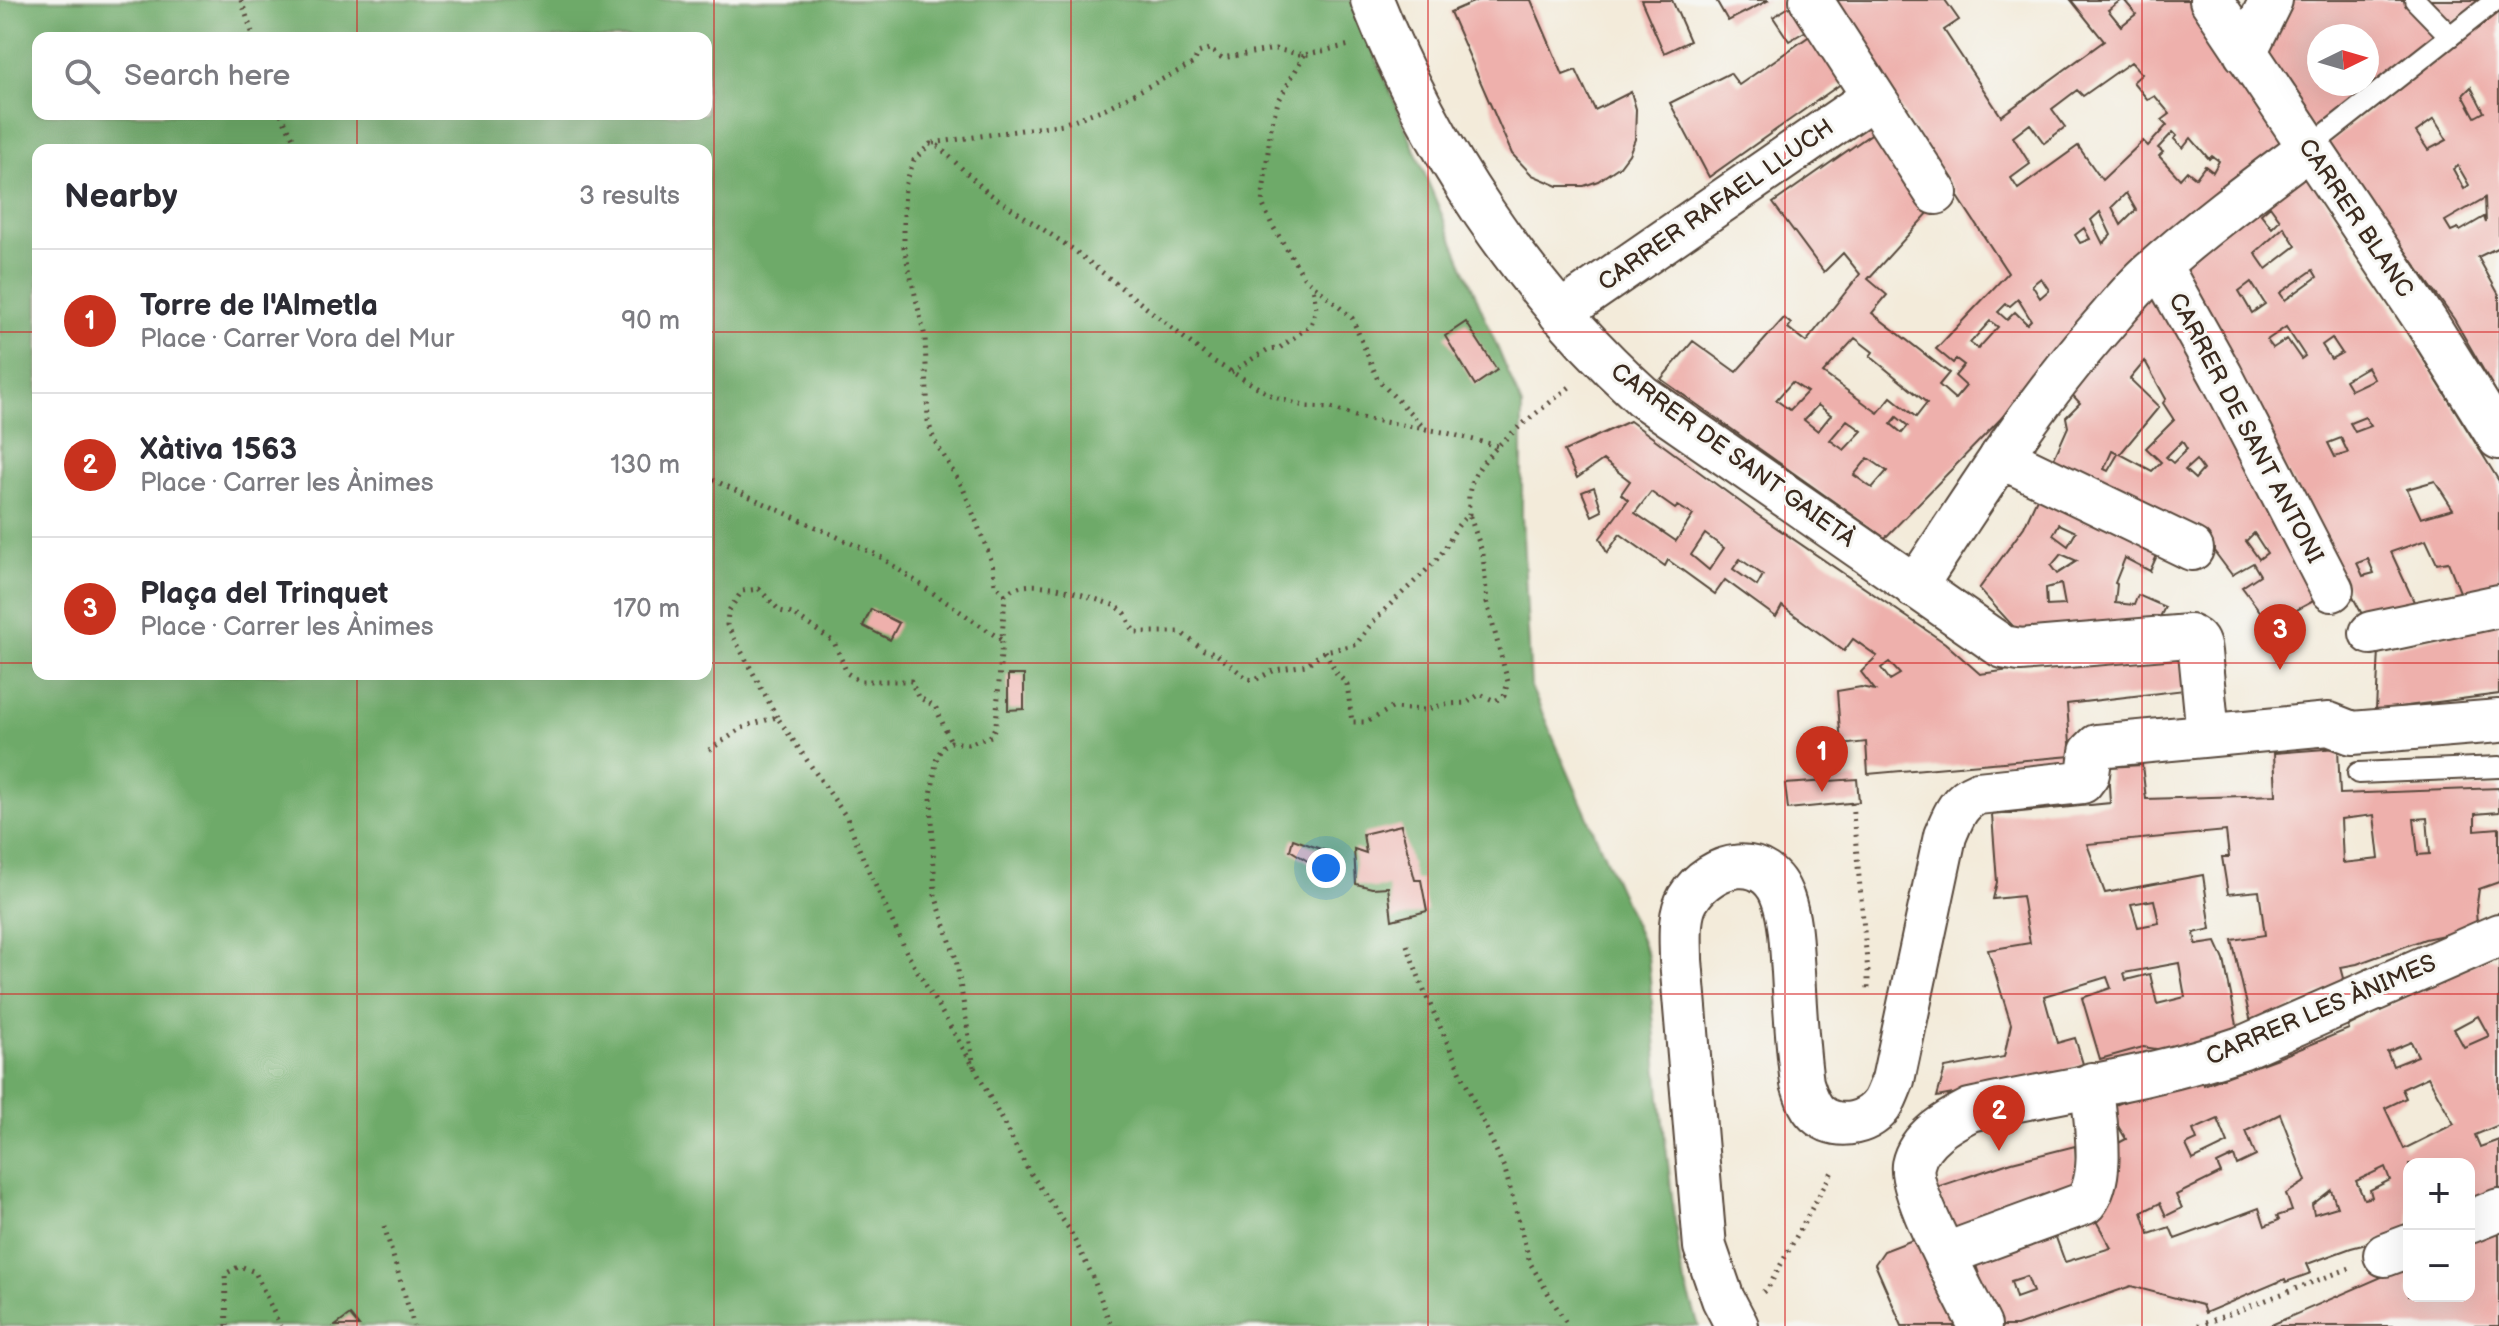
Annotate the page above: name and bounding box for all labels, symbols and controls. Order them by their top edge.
north arrow [2307,24,2379,96]
search box [32,32,712,120]
icon: search [60,54,104,98]
text: Search here [124,58,290,94]
street label: CARRER RAFAEL LLUCH [1593,113,1839,297]
street label: CARRER BLANC [2292,133,2420,303]
text: Nearby [64,176,178,217]
text: 3 results [579,181,680,212]
text: Torre de l'Almetla [140,288,378,324]
street label: CARRER DE SANT ANTONI [2162,288,2330,568]
text: 1 [85,306,95,337]
text: 90 m [621,306,680,337]
text: Place · Carrer Vora del Mur [140,324,454,355]
street label: CARRER DE SANT GAIETÀ [1605,356,1862,554]
text: Xàtiva 1563 [140,432,297,468]
text: 2 [82,450,98,481]
text: 130 m [610,450,680,481]
text: Place · Carrer les Ànimes [140,468,434,499]
text: Plaça del Trinquet [140,576,388,612]
text: 3 [82,594,98,625]
text: 170 m [613,594,680,625]
pin: 3 [2254,604,2306,670]
text: Place · Carrer les Ànimes [140,612,434,643]
pin: 1 [1796,726,1848,792]
your location [1306,848,1346,888]
street label: CARRER LES ÀNIMES [2201,947,2440,1072]
pin: 2 [1973,1085,2025,1151]
map controls [2403,1158,2475,1302]
button: + [2403,1158,2475,1230]
button: − [2403,1230,2475,1302]

